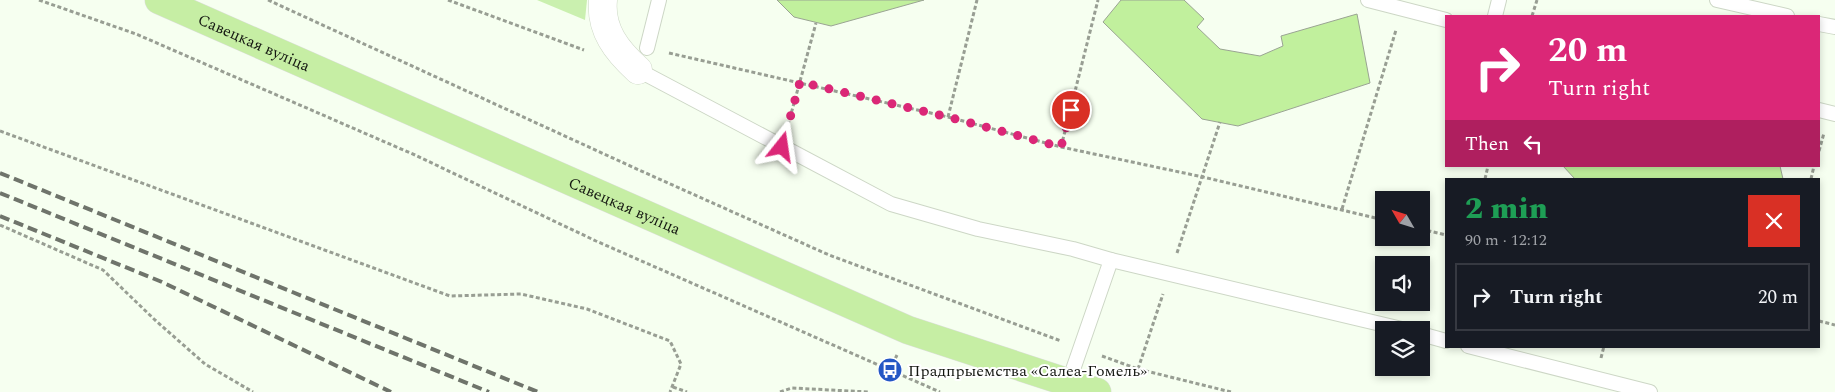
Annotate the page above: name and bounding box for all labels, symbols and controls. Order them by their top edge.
street label: Савецкая вуліца [194,8,314,78]
text: 20 m [1548,24,1628,77]
icon: right [1465,35,1530,100]
text: Turn right [1548,72,1650,105]
pin [1050,89,1092,131]
icon: arrive [1057,96,1085,124]
position arrow [755,120,807,172]
text: Then [1465,130,1509,159]
icon: left [1519,130,1547,158]
street label: Савецкая вуліца [564,171,684,241]
text: 2 min [1465,186,1548,232]
north arrow [1375,191,1430,246]
map controls [1375,191,1430,376]
button: close [1748,195,1800,247]
text: 90 m · 12:12 [1465,228,1547,252]
button: sound [1375,256,1430,311]
icon: right [1467,283,1495,311]
text: Turn right [1510,283,1603,312]
text: 20 m [1758,283,1798,312]
button: layers [1375,321,1430,376]
bus stop icon: Прадпрыемства «Салеа-Гомель» [877,357,903,383]
place label: Прадпрыемства «Салеа-Гомель» [908,359,1147,383]

